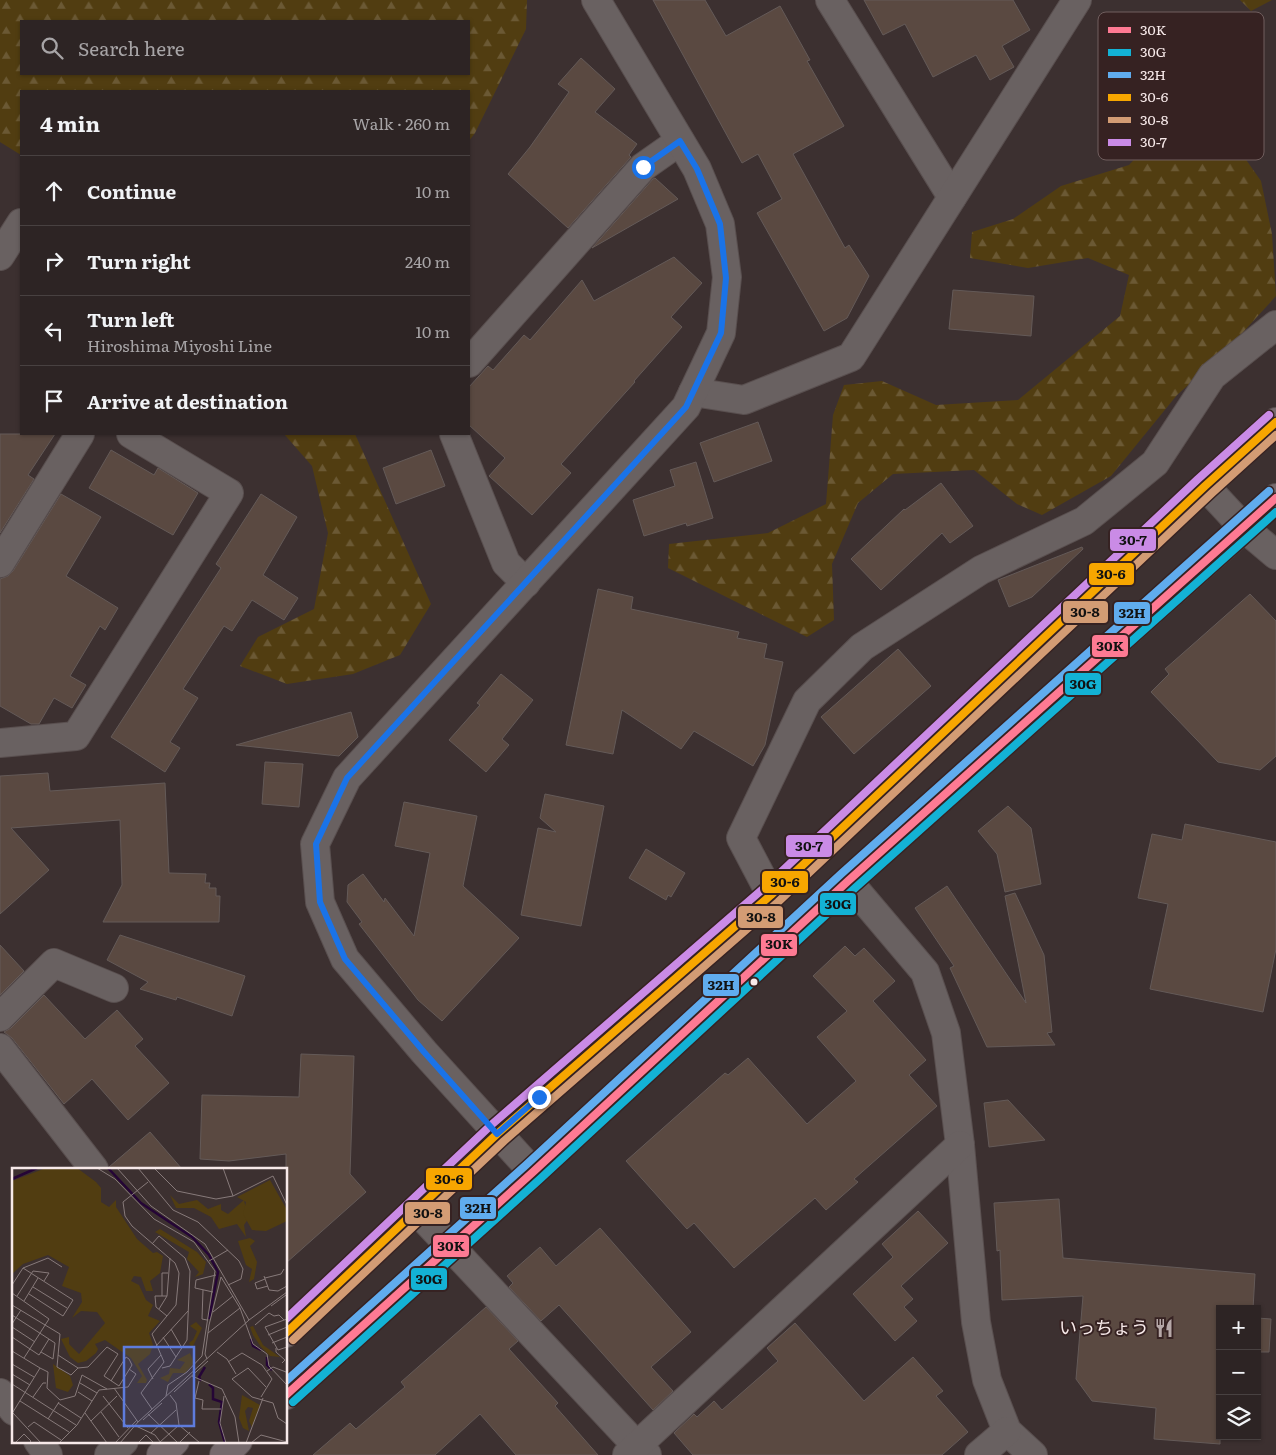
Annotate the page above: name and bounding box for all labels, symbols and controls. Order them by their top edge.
legend [1098,12,1264,160]
text: 30K [1140,19,1167,39]
search box [20,20,470,75]
icon: search [38,34,66,62]
text: Search here [78,34,185,62]
text: 30G [1140,41,1167,61]
text: 32H [1140,64,1166,84]
text: 30-6 [1140,86,1169,106]
text: 4 min [40,107,100,138]
text: 30-8 [1140,109,1169,129]
text: Walk · 260 m [353,111,450,135]
text: 30-7 [1140,131,1167,151]
route start [632,156,655,179]
icon: ahead [40,177,68,205]
text: Continue [87,177,176,205]
text: 10 m [416,179,450,203]
icon: right [40,247,68,275]
text: Turn right [87,247,191,275]
text: 240 m [405,249,450,273]
text: Turn left [87,305,174,333]
icon: left [40,317,68,345]
text: 10 m [416,319,450,343]
text: Hiroshima Miyoshi Line [87,333,272,357]
icon: arrive [40,387,68,415]
text: Arrive at destination [87,387,288,415]
line badge: 30-7 [1109,528,1157,552]
text: 30-7 [1119,529,1147,549]
line badge: 30-6 [1088,562,1135,586]
text: 30-6 [1096,563,1126,583]
line badge: 30-8 [1062,600,1109,624]
text: 30-8 [1070,601,1100,621]
line badge: 32H [1113,601,1151,625]
text: 32H [1119,602,1146,622]
line badge: 30K [1091,634,1129,658]
text: 30K [1096,635,1124,655]
line badge: 30G [1064,672,1102,696]
text: 30G [1069,673,1097,693]
line badge: 30-7 [785,834,833,858]
text: 30-7 [795,835,823,855]
line badge: 30-6 [761,870,809,894]
text: 30-6 [770,871,800,891]
line badge: 30G [819,892,857,916]
text: 30G [824,893,852,913]
line badge: 30-8 [737,905,784,929]
text: 30-8 [746,906,776,926]
line badge: 30K [760,933,798,957]
text: 30K [765,933,793,953]
line badge: 32H [702,973,740,997]
text: 32H [708,974,735,994]
unlabelled marker [749,977,759,987]
route end [528,1086,551,1109]
line badge: 30-6 [425,1167,473,1191]
inset map [12,1168,288,1442]
text: 30-6 [434,1168,464,1188]
line badge: 32H [459,1196,497,1220]
text: 32H [465,1197,492,1217]
line badge: 30-8 [404,1201,451,1225]
text: 30-8 [413,1202,443,1222]
line badge: 30K [432,1234,470,1258]
text: 30K [437,1235,465,1255]
line badge: 30G [410,1267,448,1291]
text: 30G [415,1268,443,1288]
map controls [1216,1305,1261,1440]
button: + [1216,1305,1261,1350]
place label: いっちょう [1059,1313,1149,1340]
restaurant icon: いっちょう [1153,1317,1175,1339]
button: − [1216,1350,1261,1395]
button: layers [1216,1395,1261,1440]

